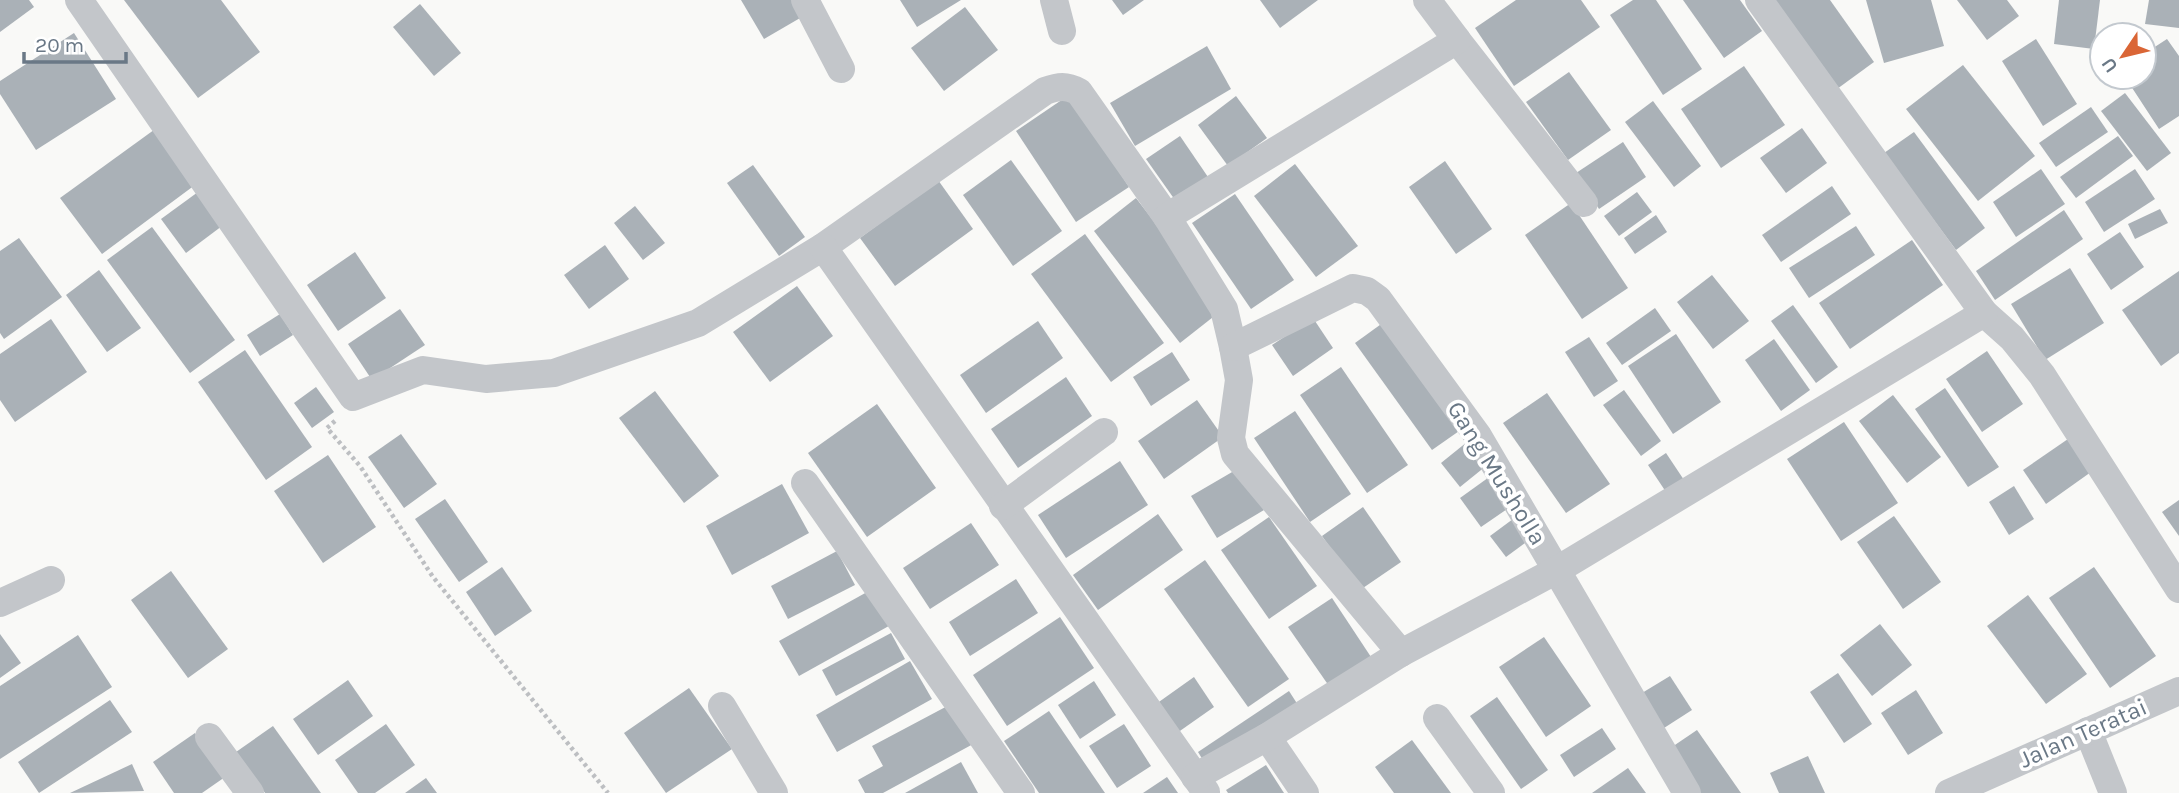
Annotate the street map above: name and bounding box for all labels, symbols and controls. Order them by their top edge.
scale bar [24,21,126,65]
north arrow [2088,21,2158,91]
text: 20 m [35,33,84,57]
text: U [2097,53,2123,77]
street label: Gang Musholla [1442,396,1552,550]
street label: Jalan Teratai [2015,692,2151,774]

